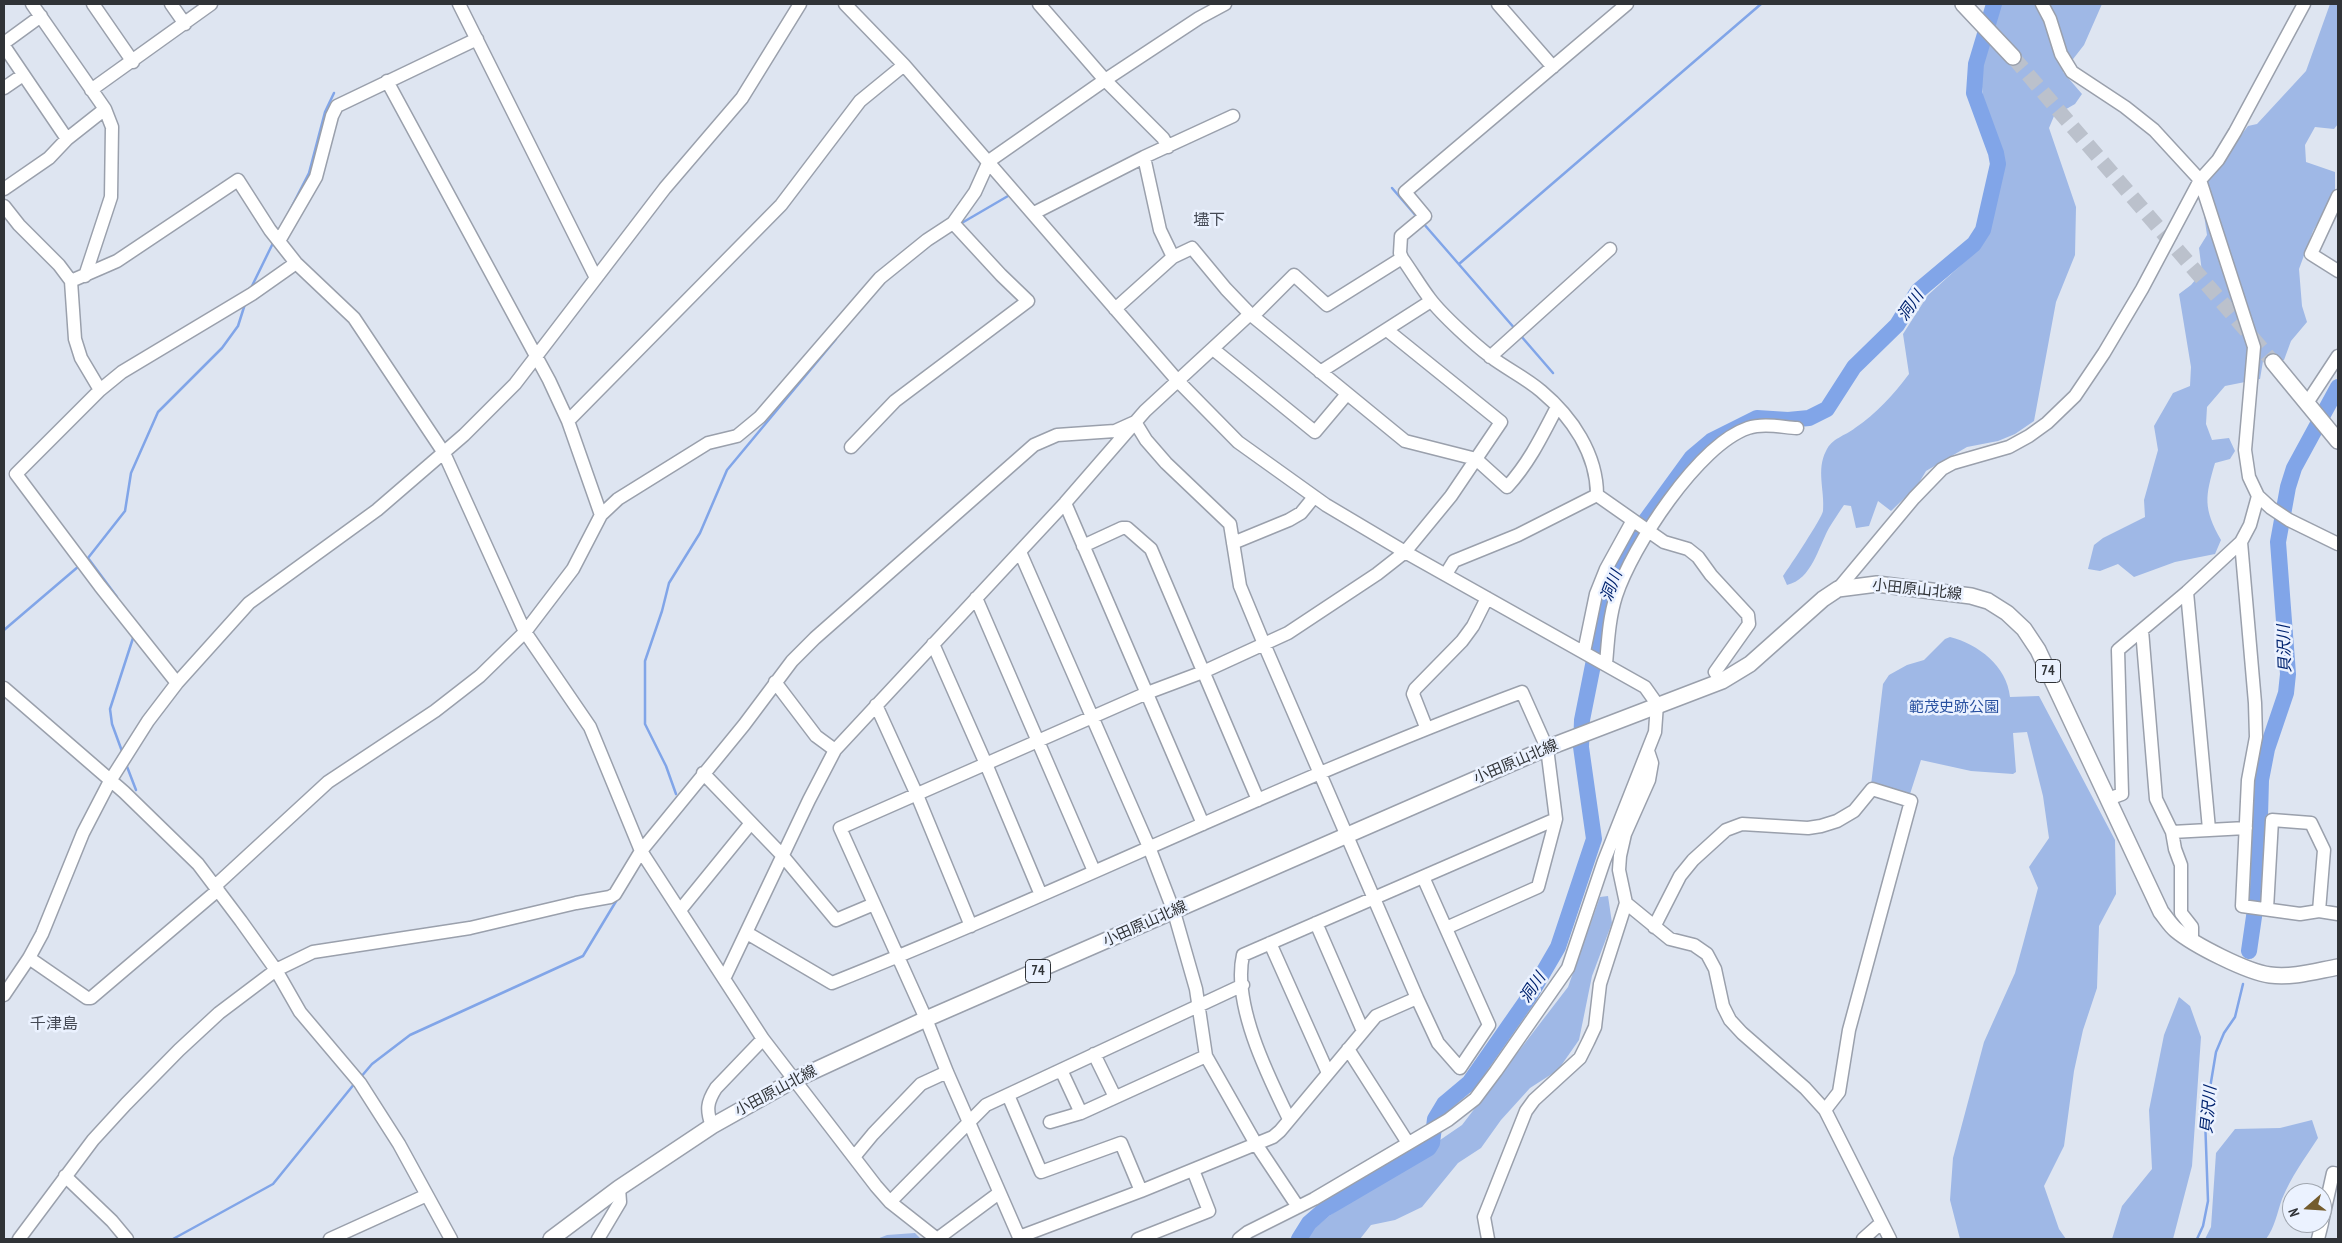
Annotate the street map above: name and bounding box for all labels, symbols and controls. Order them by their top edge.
district label: 壗下 [1193,210,1225,230]
water label: 洞川 [1894,287,1928,325]
water label: 洞川 [1597,568,1627,604]
street label: 小田原山北線 [1871,576,1963,604]
water label: 貝沢川 [2275,625,2295,673]
road number: 74 [2036,659,2060,682]
park label: 範茂史跡公園 [1909,699,1999,717]
street label: 小田原山北線 [1471,736,1561,788]
street label: 小田原山北線 [1100,897,1190,951]
road number: 74 [1026,959,1050,982]
water label: 洞川 [1516,969,1550,1007]
district label: 千津島 [30,1014,78,1034]
street label: 小田原山北線 [732,1062,820,1120]
water label: 貝沢川 [2197,1085,2221,1135]
north arrow [2282,1183,2332,1233]
text: N [2284,1206,2304,1219]

